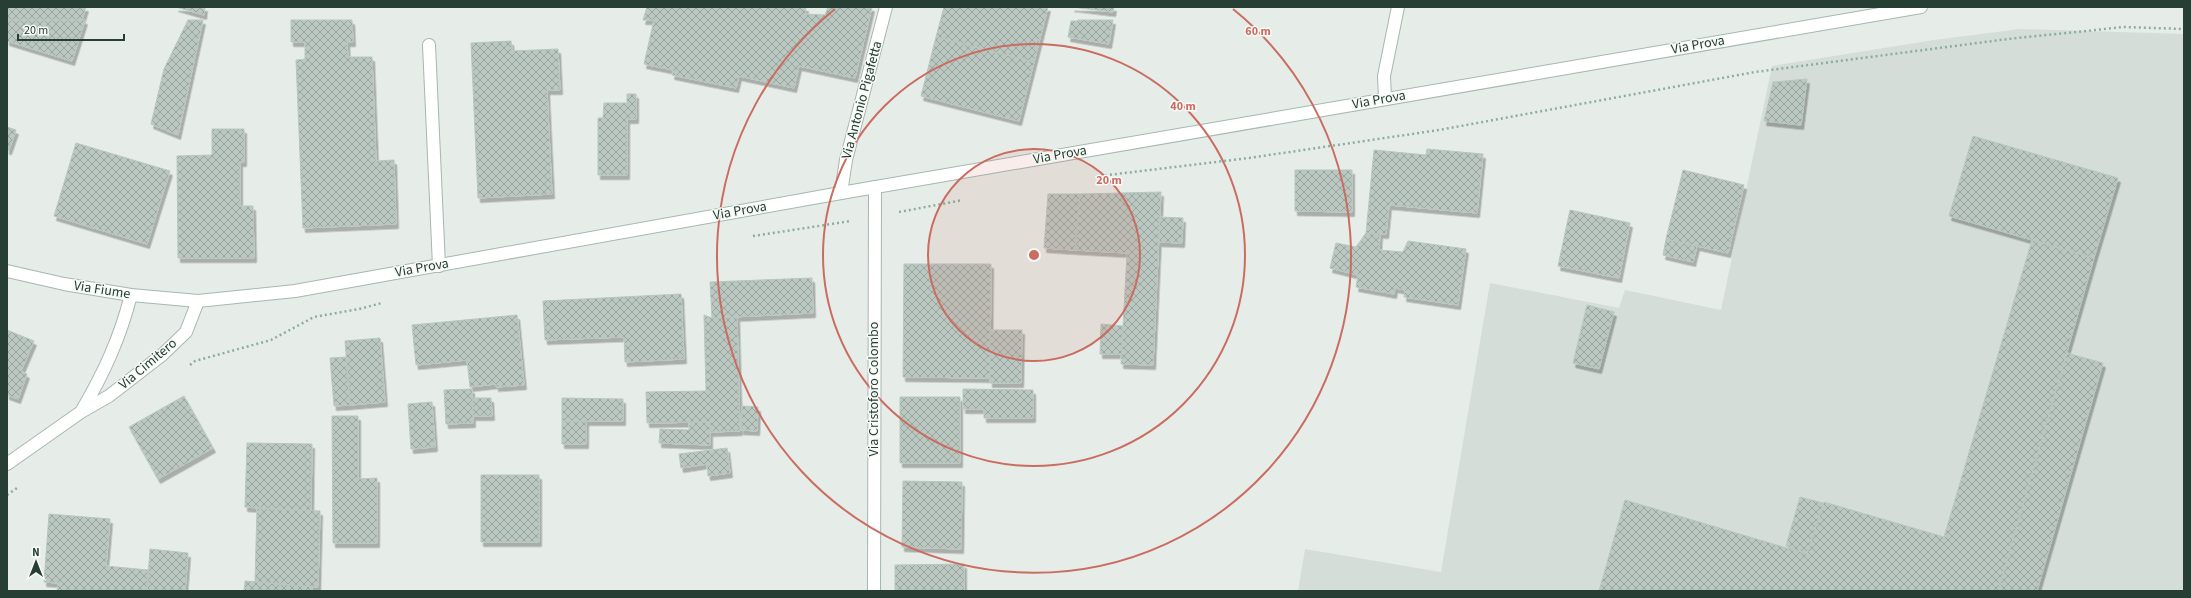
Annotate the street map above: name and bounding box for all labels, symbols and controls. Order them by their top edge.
scale bar [18,16,124,42]
text: 20 m [24,22,48,39]
text: 60 m [1245,23,1271,40]
street label: Via Prova [1670,30,1726,60]
street label: Via Antonio Pigafetta [837,39,887,161]
street label: Via Prova [1351,85,1407,115]
text: 40 m [1170,98,1196,115]
street label: Via Prova [1032,140,1088,170]
text: 20 m [1096,172,1122,189]
street label: Via Prova [712,196,768,226]
centre of rings [1027,248,1041,262]
street label: Via Prova [394,253,450,283]
street label: Via Fiume [72,276,132,304]
street label: Via Cristoforo Colombo [864,322,884,456]
street label: Via Cimitero [114,334,182,394]
north arrow [16,542,56,582]
text: N [32,545,40,560]

